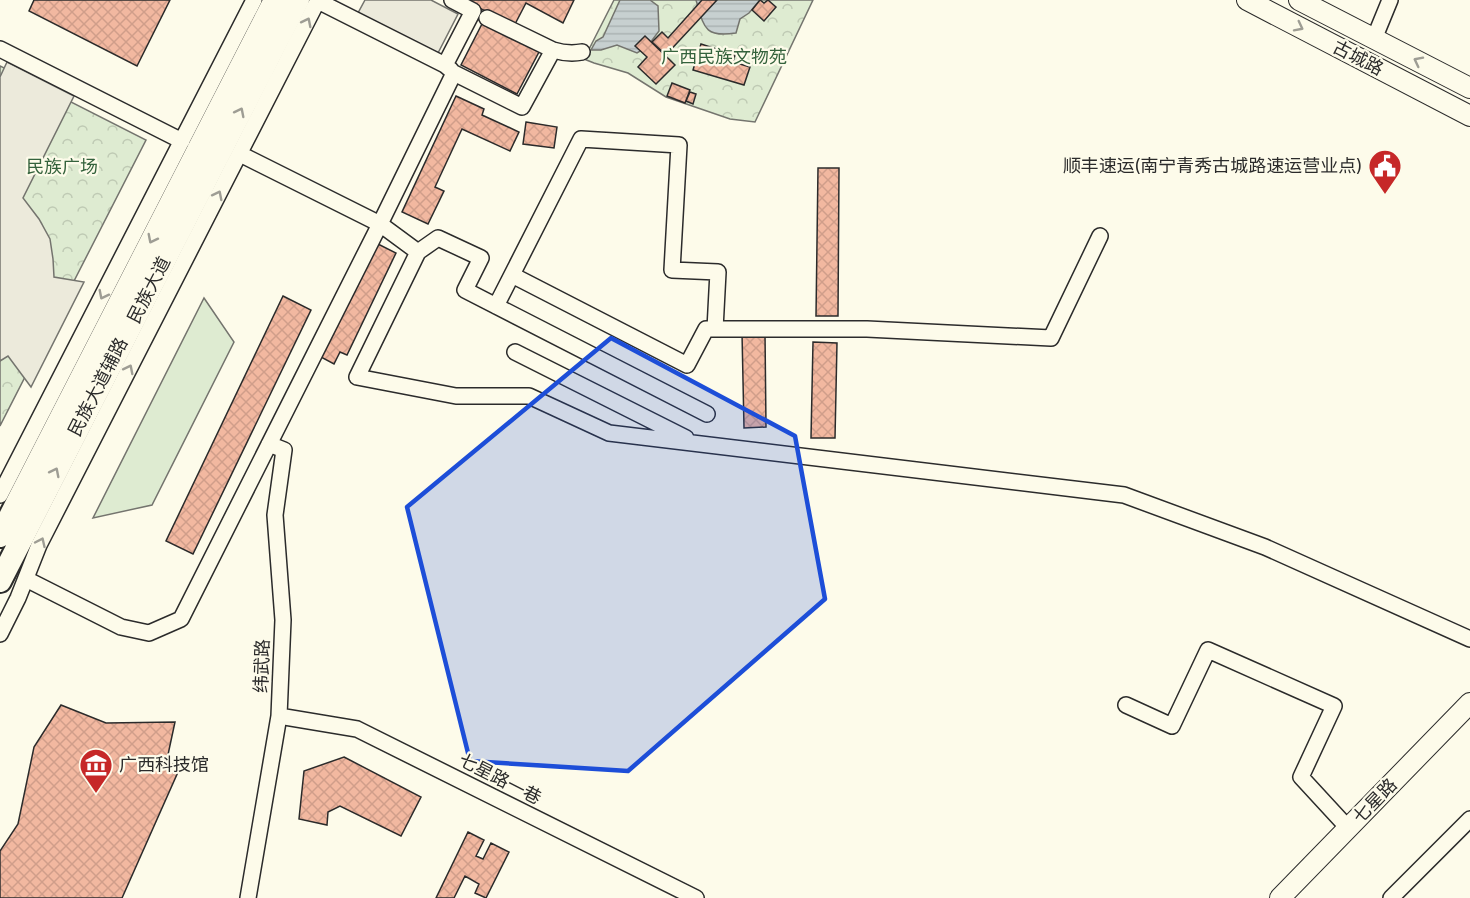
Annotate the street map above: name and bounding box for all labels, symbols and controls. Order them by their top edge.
one-way arrow [300,17,311,28]
one-way arrow [1292,20,1303,31]
street label: 古城路 [1329,36,1387,80]
park label: 广西民族文物苑 [661,46,787,68]
one-way arrow [1414,57,1424,68]
one-way arrow [233,108,244,118]
public building icon: 顺丰速运(南宁青秀古城路速运营业点) [1367,148,1403,195]
place label: 顺丰速运(南宁青秀古城路速运营业点) [1063,155,1362,177]
park label: 民族广场 [26,156,98,178]
one-way arrow [211,191,222,202]
one-way arrow [148,233,159,243]
street label: 民族大道 [123,253,175,327]
one-way arrow [99,289,110,299]
street label: 民族大道辅路 [64,334,132,440]
one-way arrow [122,364,133,375]
one-way arrow [48,468,60,479]
one-way arrow [33,538,45,549]
street label: 纬武路 [250,639,274,693]
museum icon: 广西科技馆 [78,747,114,794]
street label: 七星路一巷 [455,749,545,809]
place label: 广西科技馆 [119,754,209,776]
street label: 七星路 [1348,774,1402,828]

